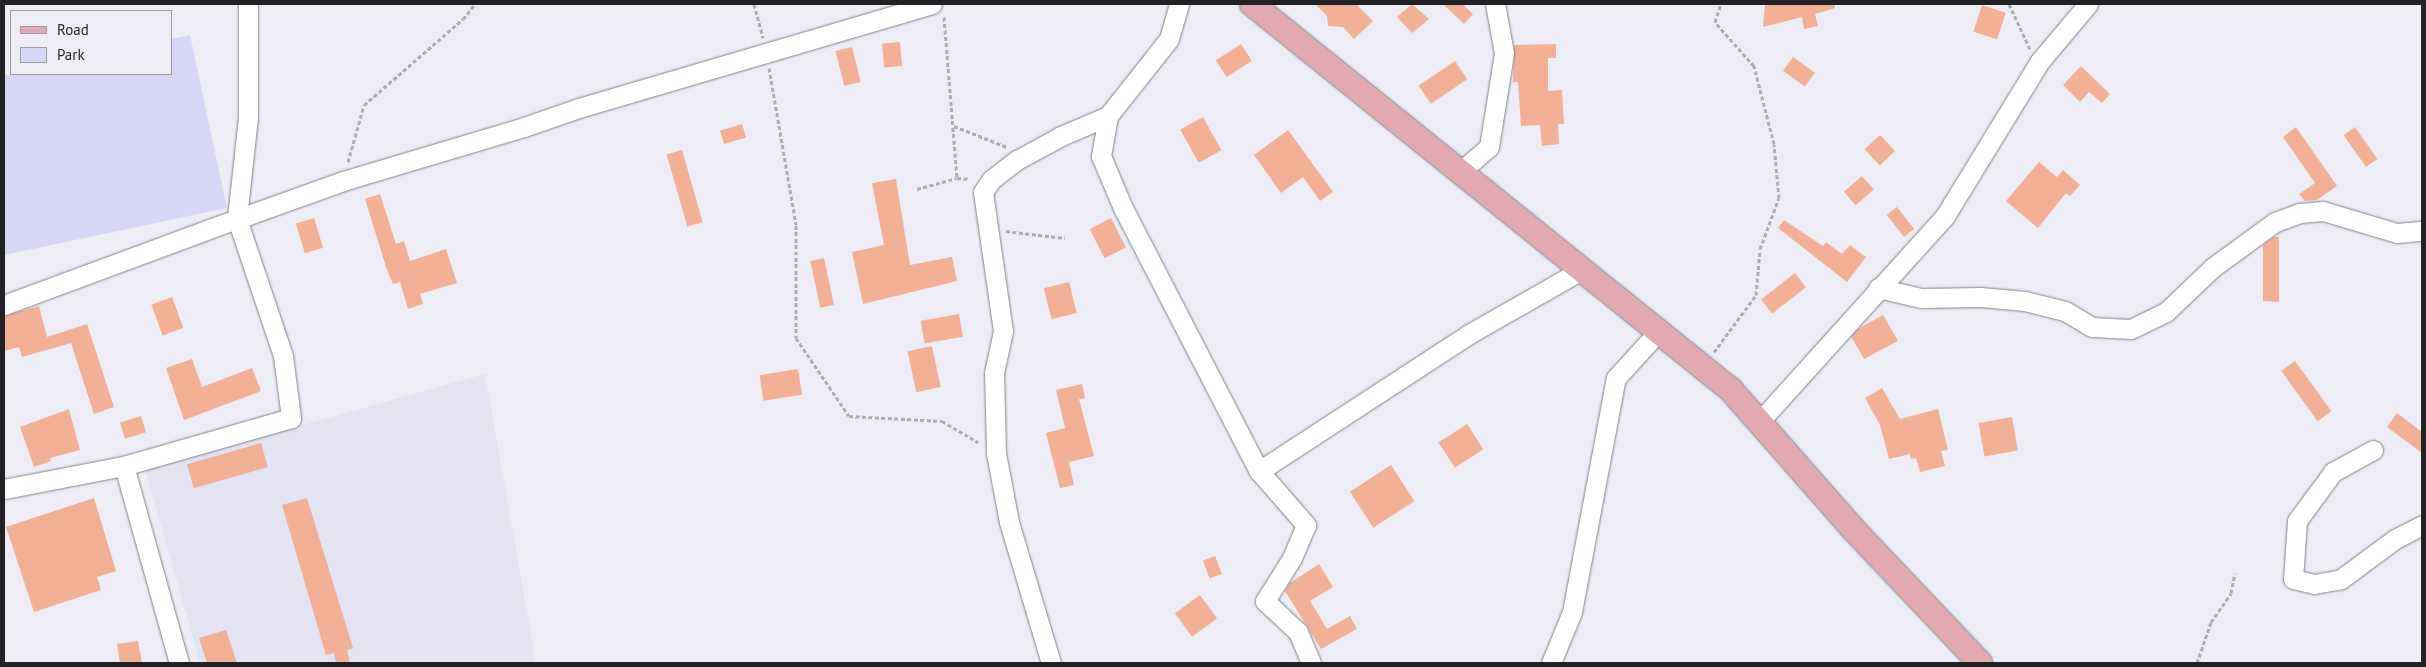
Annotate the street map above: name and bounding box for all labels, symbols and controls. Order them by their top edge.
legend [10,10,172,75]
text: Road [57,20,89,39]
text: Park [57,45,85,64]

